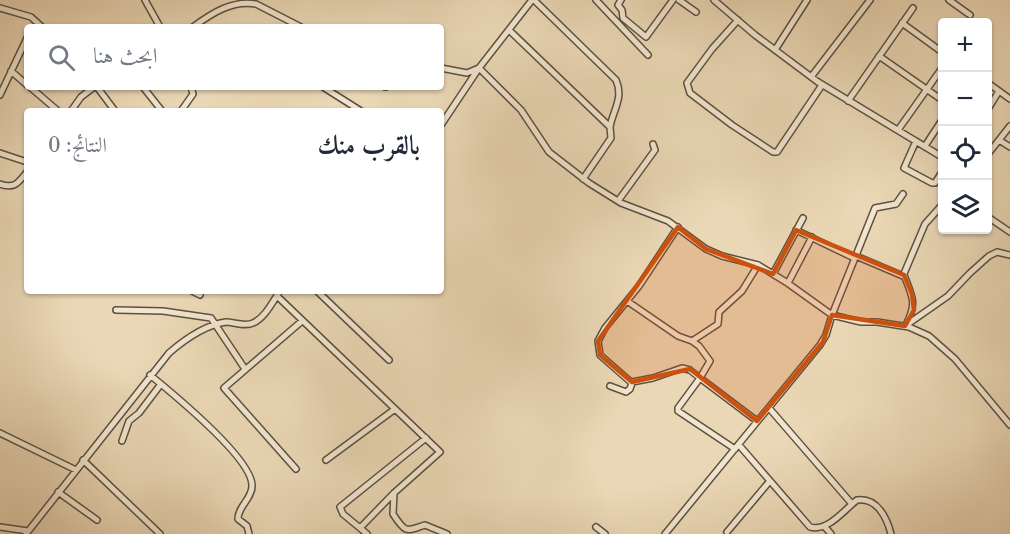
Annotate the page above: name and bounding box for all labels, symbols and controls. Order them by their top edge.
map controls [938,18,992,234]
button: + [938,18,992,72]
search box [24,24,444,90]
icon: search [45,41,78,74]
text: ابحث هنا [93,42,158,69]
button: − [938,72,992,126]
button: locate [938,126,992,180]
text: بالقرب منك [317,129,420,161]
text: النتائج: 0 [48,133,107,157]
button: layers [938,180,992,234]

